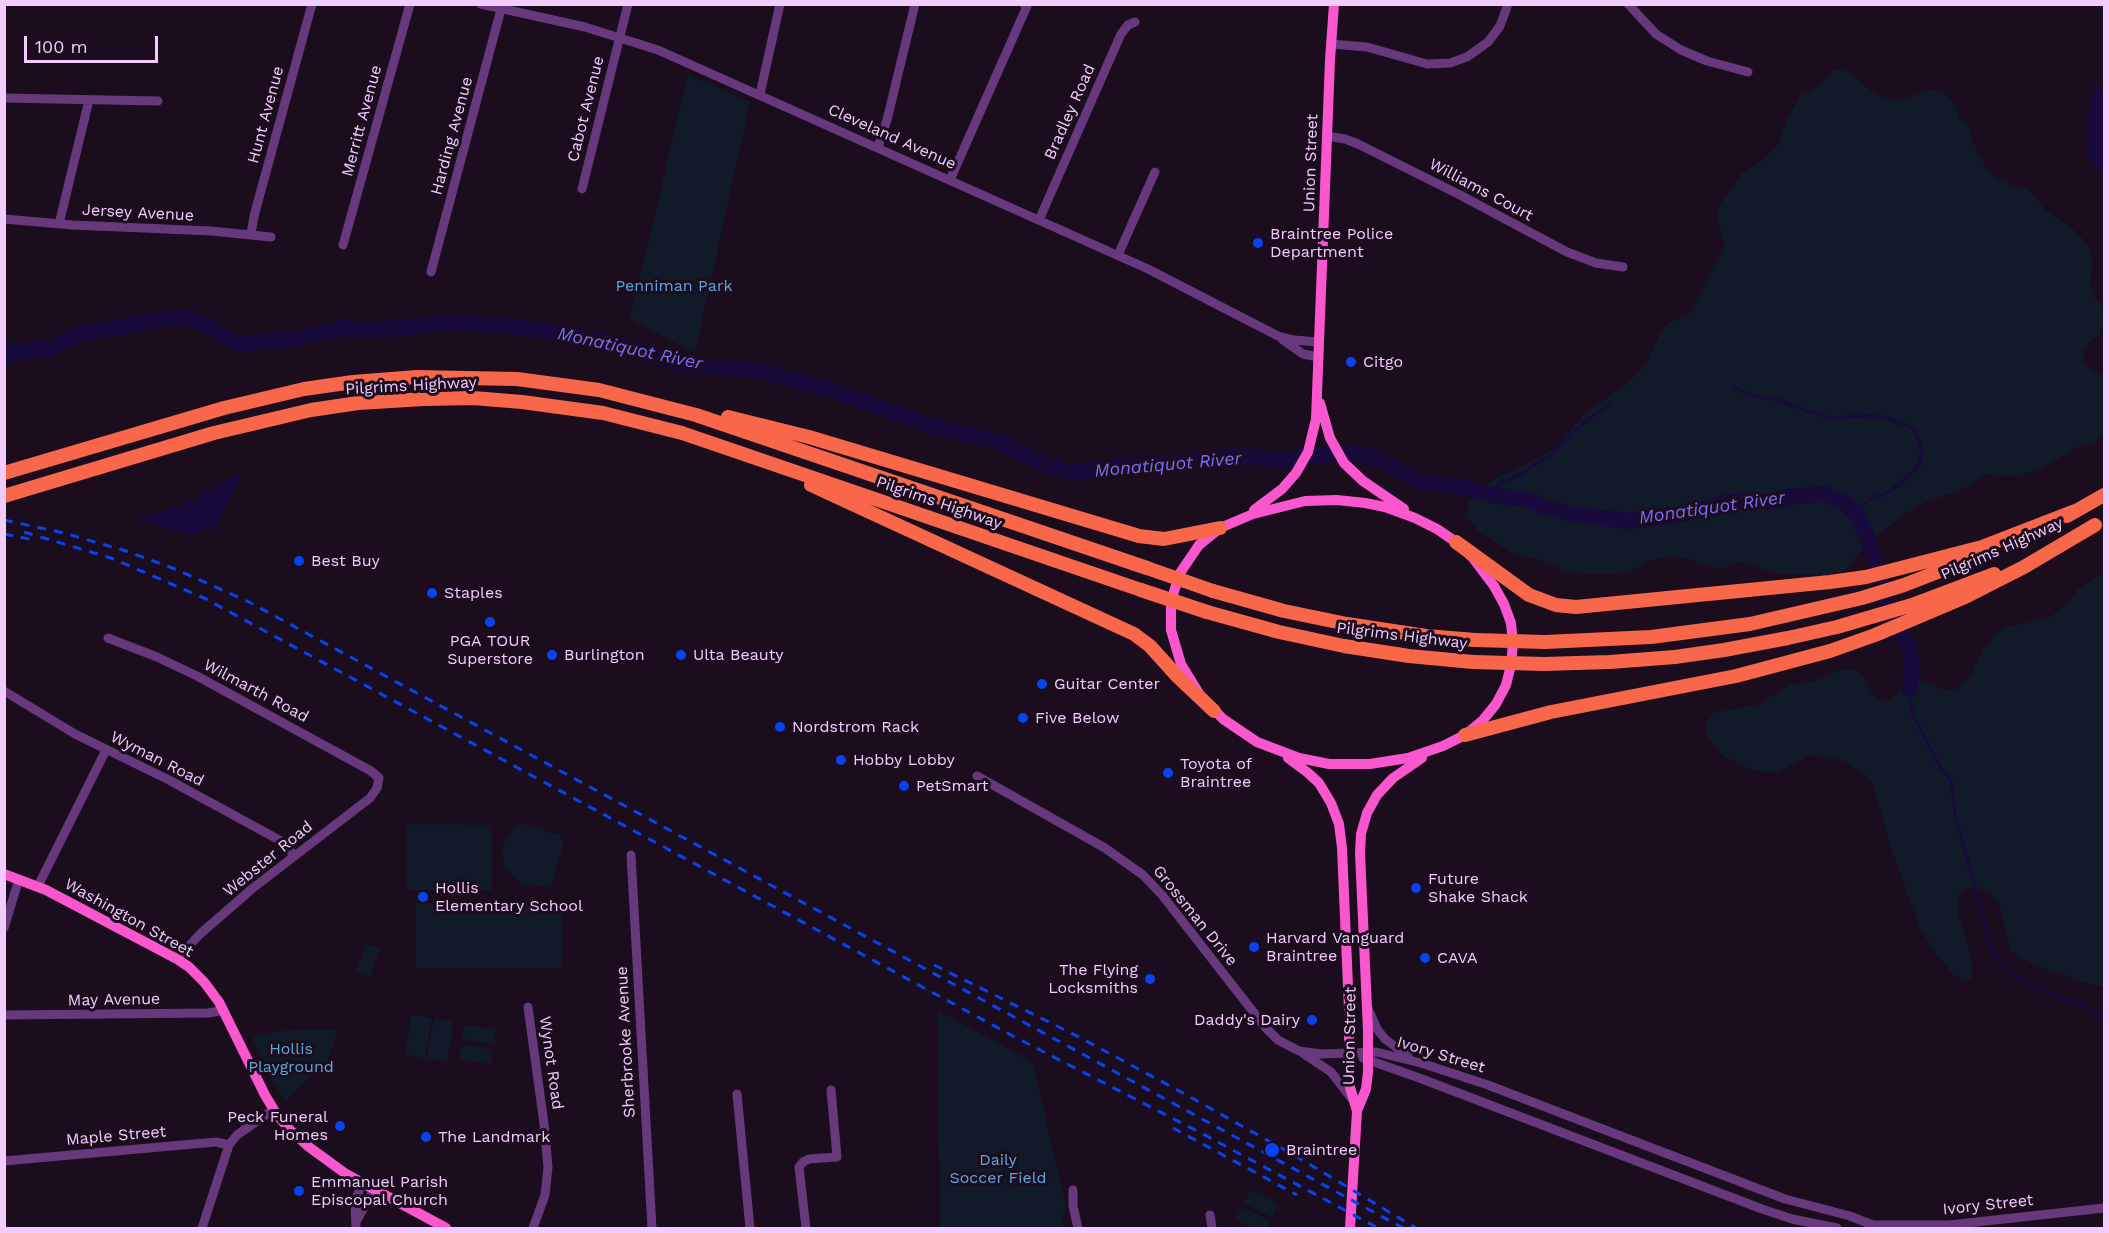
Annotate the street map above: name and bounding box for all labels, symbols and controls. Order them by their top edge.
scale bar [27,24,160,62]
text: 100 m [35,36,88,57]
street label: Cabot Avenue [564,54,608,164]
street label: Bradley Road [1040,61,1100,163]
street label: Merritt Avenue [338,63,386,179]
street label: Hunt Avenue [244,64,288,166]
street label: Harding Avenue [427,75,477,197]
street label: Cleveland Avenue [825,100,959,174]
street label: Union Street [1300,113,1322,213]
street label: Williams Court [1426,155,1536,225]
street label: Jersey Avenue [82,200,194,226]
place label: Braintree Police Department [1270,224,1393,262]
marker: Braintree Police Department [1251,236,1265,250]
park label: Penniman Park [616,276,732,296]
water label: Monatiquot River [556,323,704,375]
place label: Citgo [1363,352,1403,372]
marker: Citgo [1344,355,1358,369]
street label: Pilgrims Highway [345,373,477,399]
water label: Monatiquot River [1094,448,1242,482]
street label: Pilgrims Highway [874,472,1004,534]
water label: Monatiquot River [1638,487,1786,529]
street label: Pilgrims Highway [1938,513,2066,585]
place label: Best Buy [311,551,380,571]
marker: Best Buy [292,554,306,568]
place label: Staples [444,583,503,603]
marker: Staples [425,586,439,600]
marker: PGA TOUR Superstore [483,615,497,629]
street label: Pilgrims Highway [1335,618,1469,654]
place label: PGA TOUR Superstore [447,631,533,669]
place label: Burlington [564,645,645,665]
place label: Ulta Beauty [693,645,784,665]
marker: Burlington [545,648,559,662]
marker: Ulta Beauty [674,648,688,662]
street label: Wilmarth Road [200,655,312,727]
place label: Guitar Center [1054,674,1160,694]
marker: Guitar Center [1035,677,1049,691]
place label: Five Below [1035,708,1119,728]
marker: Five Below [1016,711,1030,725]
place label: Nordstrom Rack [792,717,919,737]
marker: Nordstrom Rack [773,720,787,734]
street label: Wyman Road [107,727,207,791]
place label: Hobby Lobby [853,750,955,770]
marker: Hobby Lobby [834,753,848,767]
place label: Toyota of Braintree [1180,754,1252,792]
marker: Toyota of Braintree [1161,766,1175,780]
place label: PetSmart [916,776,989,796]
marker: PetSmart [897,779,911,793]
street label: Webster Road [219,817,317,901]
street label: Grossman Drive [1149,862,1241,970]
place label: Future Shake Shack [1428,869,1528,907]
street label: Washington Street [61,875,197,961]
place label: Hollis Elementary School [435,878,583,916]
marker: Future Shake Shack [1409,881,1423,895]
marker: Hollis Elementary School [416,890,430,904]
place label: Harvard Vanguard Braintree [1266,928,1404,966]
marker: Harvard Vanguard Braintree [1247,940,1261,954]
place label: CAVA [1437,948,1478,968]
marker: CAVA [1418,951,1432,965]
place label: The Flying Locksmiths [1048,960,1138,998]
street label: Sherbrooke Avenue [612,966,640,1118]
marker: The Flying Locksmiths [1143,972,1157,986]
street label: Union Street [1340,987,1360,1085]
street label: May Avenue [68,990,160,1010]
place label: Daddy's Dairy [1194,1010,1300,1030]
marker: Daddy's Dairy [1305,1013,1319,1027]
street label: Wynot Road [535,1015,567,1111]
street label: Ivory Street [1395,1033,1487,1077]
park label: Hollis Playground [248,1039,334,1077]
place label: Peck Funeral Homes [227,1107,328,1145]
marker: Peck Funeral Homes [333,1119,347,1133]
street label: Maple Street [65,1122,167,1150]
place label: The Landmark [438,1127,550,1147]
marker: The Landmark [419,1130,433,1144]
place label: Braintree [1286,1140,1357,1160]
marker: Braintree [1263,1141,1281,1159]
park label: Daily Soccer Field [949,1150,1047,1188]
place label: Emmanuel Parish Episcopal Church [311,1172,448,1210]
marker: Emmanuel Parish Episcopal Church [292,1184,306,1198]
street label: Ivory Street [1942,1191,2034,1219]

